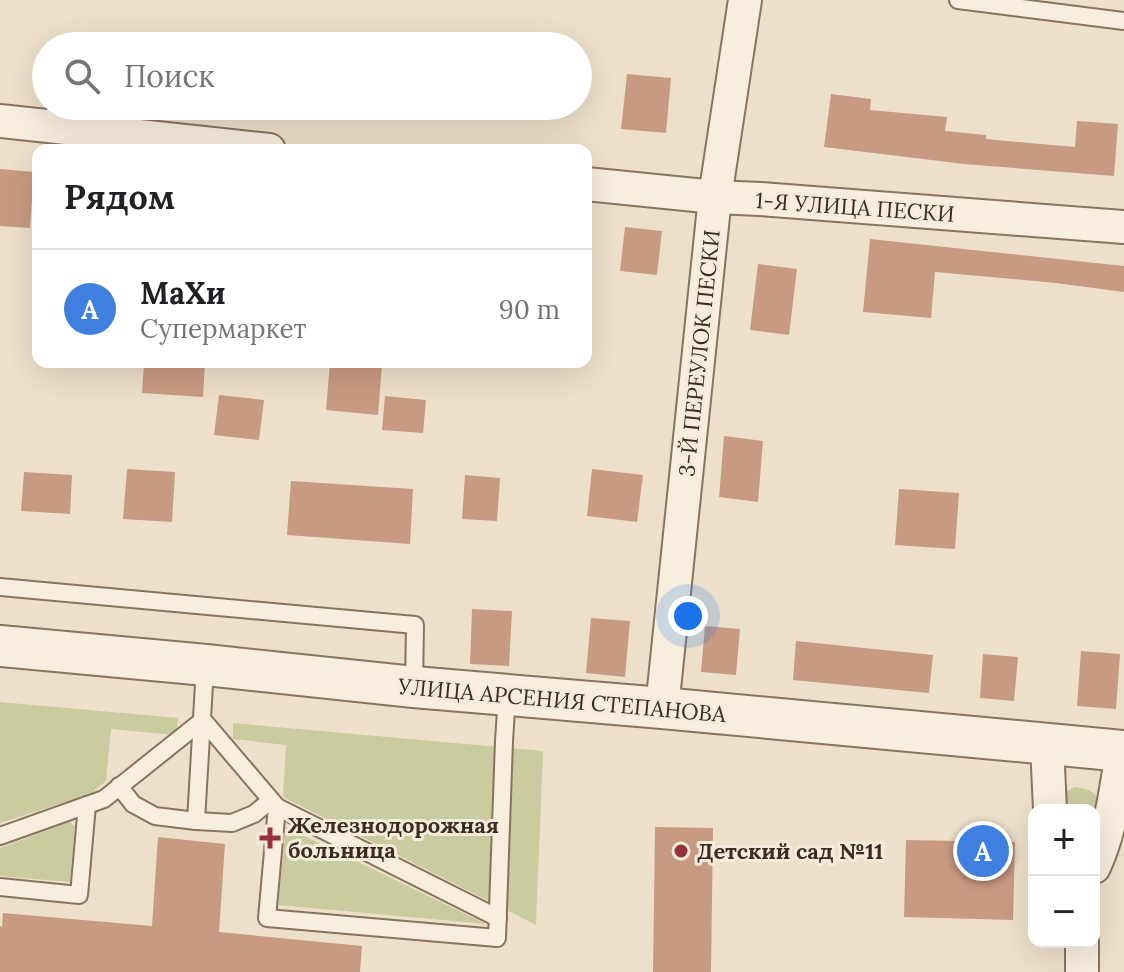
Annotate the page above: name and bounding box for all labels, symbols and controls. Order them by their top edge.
search box [32,32,592,120]
icon: search [60,54,104,98]
text: Поиск [124,57,215,95]
text: Рядом [64,175,175,218]
street label: 1-Я УЛИЦА ПЕСКИ [754,186,956,228]
street label: 3-Й ПЕРЕУЛОК ПЕСКИ [672,228,726,478]
text: МаХи [140,274,226,312]
text: A [81,293,99,326]
text: 90 m [499,293,560,326]
text: Супермаркет [140,312,306,345]
your location [668,596,708,636]
street label: УЛИЦА АРСЕНИЯ СТЕПАНОВА [396,672,728,728]
map controls [1028,804,1100,948]
button: + [1028,804,1100,876]
place label: Железнодорожная больница [288,811,499,864]
pin: A [957,821,1009,881]
marker: Железнодорожная больница [259,827,281,849]
place label: Детский сад №11 [697,837,883,865]
marker: Детский сад №11 [672,842,690,860]
button: − [1028,876,1100,948]

